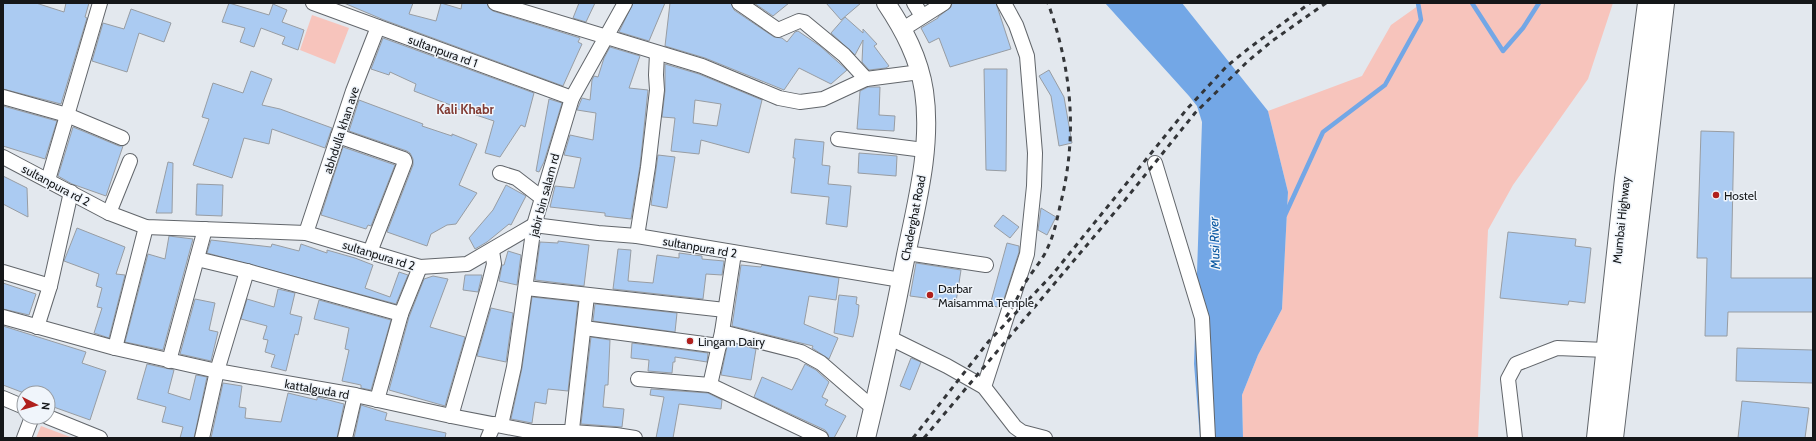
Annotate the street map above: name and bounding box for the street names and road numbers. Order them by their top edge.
street label: sultanpura rd 1 [406,32,480,70]
street label: abhdulla khan ave [320,85,362,175]
street label: jabir bin salam rd [525,152,562,239]
street label: sultanpura rd 2 [19,161,93,209]
street label: Chaderghat Road [897,174,929,262]
street label: Mumbai Highway [1609,176,1633,264]
street label: sultanpura rd 2 [662,233,738,261]
street label: sultanpura rd 2 [341,237,417,273]
street label: kattalguda rd [284,376,350,402]

